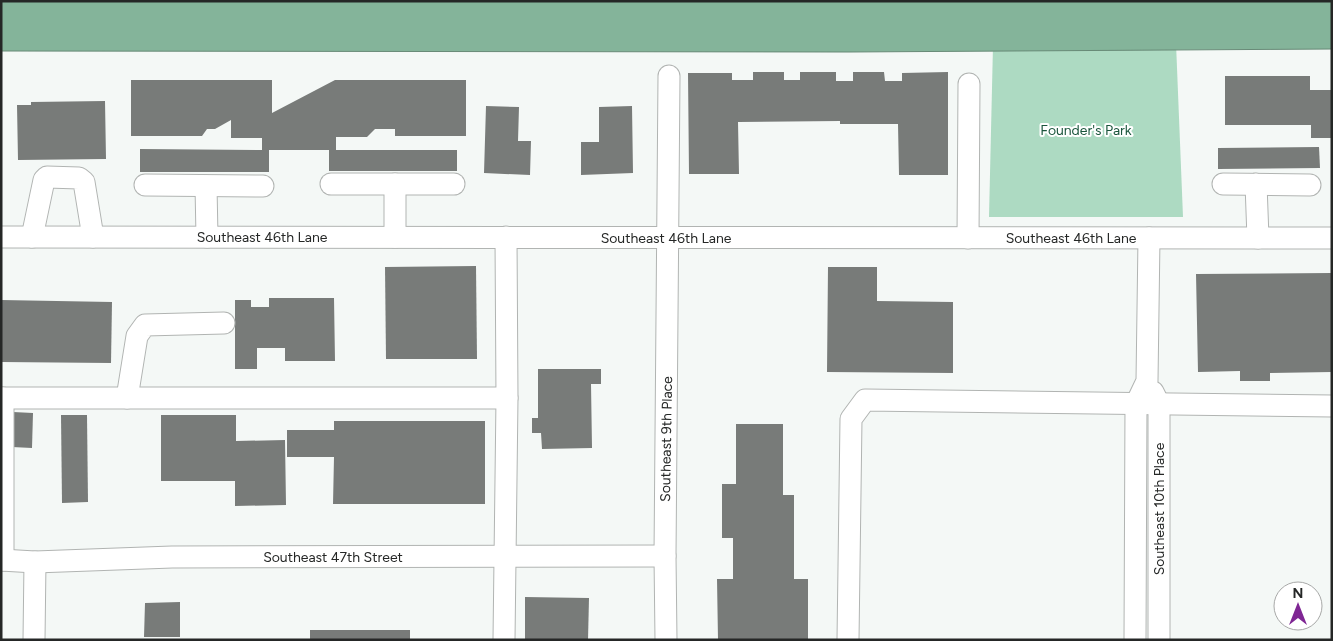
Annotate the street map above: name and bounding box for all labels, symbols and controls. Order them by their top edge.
park label: Founder's Park [1040,122,1132,139]
street label: Southeast 46th Lane [197,229,328,246]
street label: Southeast 46th Lane [601,230,732,247]
street label: Southeast 46th Lane [1006,230,1137,247]
street label: Southeast 9th Place [657,376,676,502]
street label: Southeast 10th Place [1151,442,1168,575]
street label: Southeast 47th Street [263,549,403,566]
north arrow [1273,581,1323,631]
text: N [1293,585,1303,602]

